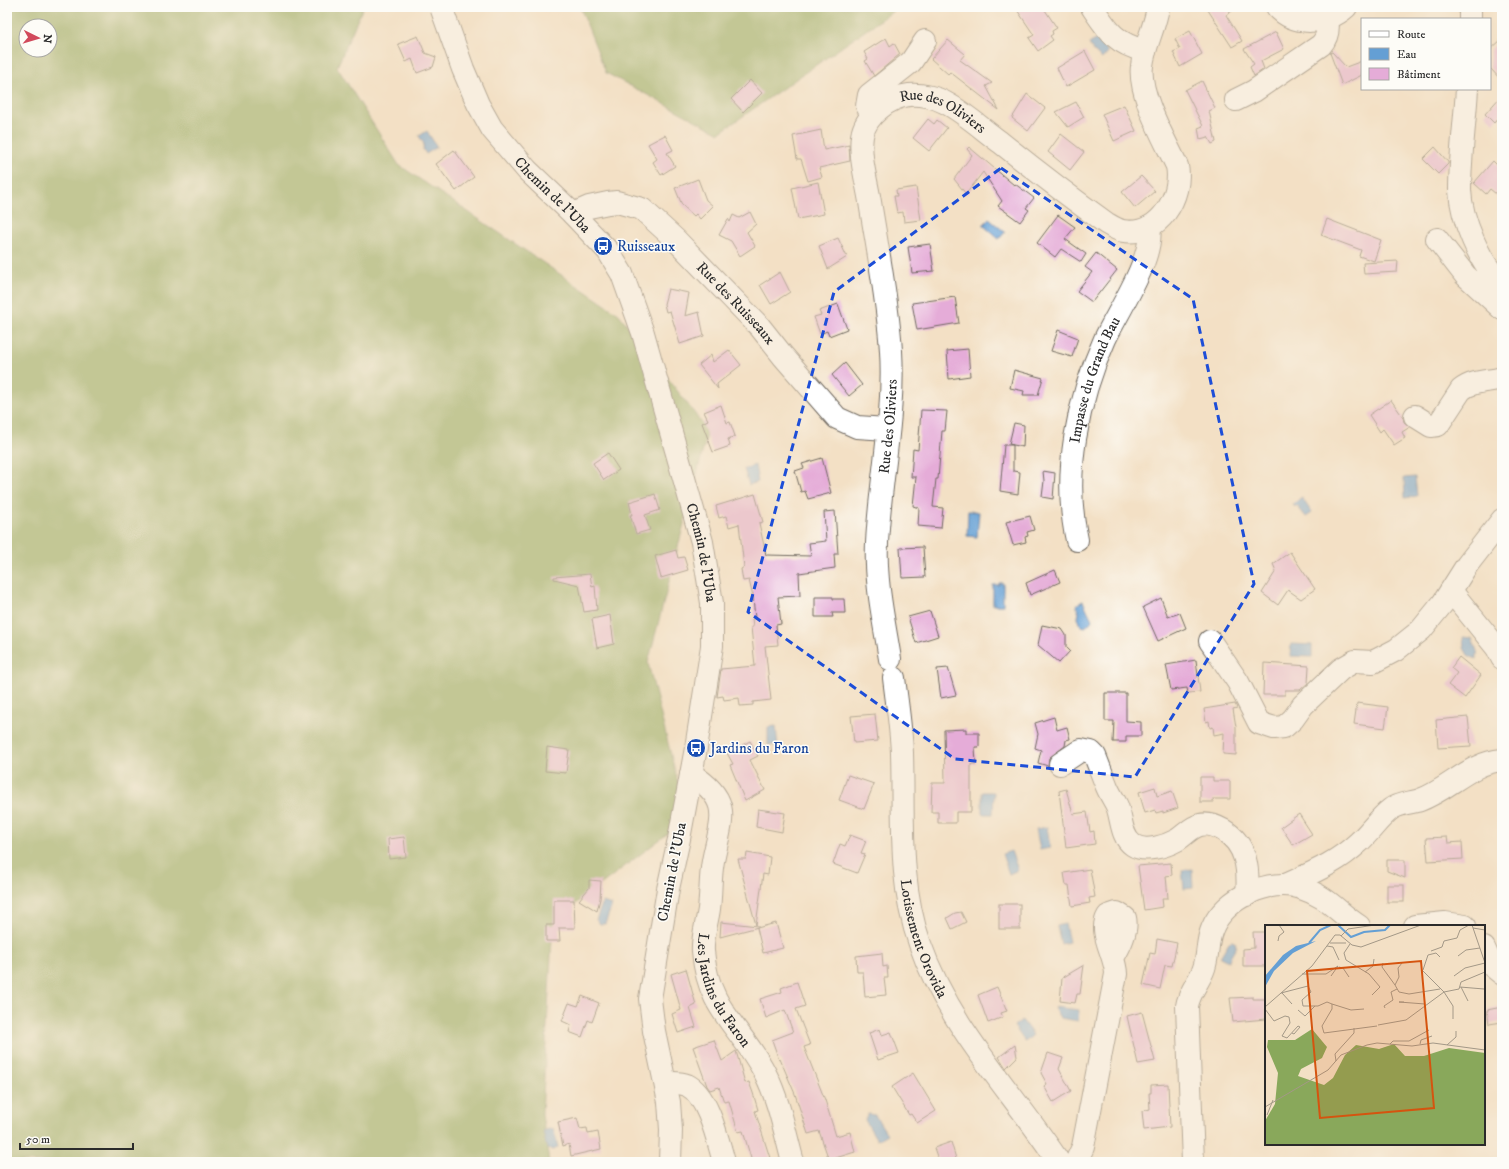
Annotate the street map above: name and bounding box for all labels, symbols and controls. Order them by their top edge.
north arrow [18,18,58,58]
legend [1361,18,1491,90]
text: Route [1397,27,1425,42]
text: N [40,34,54,44]
text: Eau [1397,47,1417,62]
text: Bâtiment [1397,67,1441,82]
street label: Rue des Oliviers [898,85,990,137]
street label: Chemin de l'Uba [510,153,596,237]
bus stop icon: Ruisseaux [592,235,614,257]
place label: Ruisseaux [617,237,676,256]
street label: Rue des Ruisseaux [693,258,780,349]
street label: Impasse du Grand Bau [1065,313,1124,444]
street label: Rue des Oliviers [874,379,901,475]
street label: Chemin de l'Uba [682,501,721,604]
bus stop icon: Jardins du Faron [685,737,707,759]
place label: Jardins du Faron [708,739,809,758]
street label: Chemin de l'Uba [653,820,691,923]
street label: Lotissement Orovida [896,878,952,1002]
inset map [1265,925,1485,1145]
street label: Les Jardins du Faron [693,932,756,1051]
scale bar [20,1125,133,1151]
text: 50 m [26,1132,50,1147]

